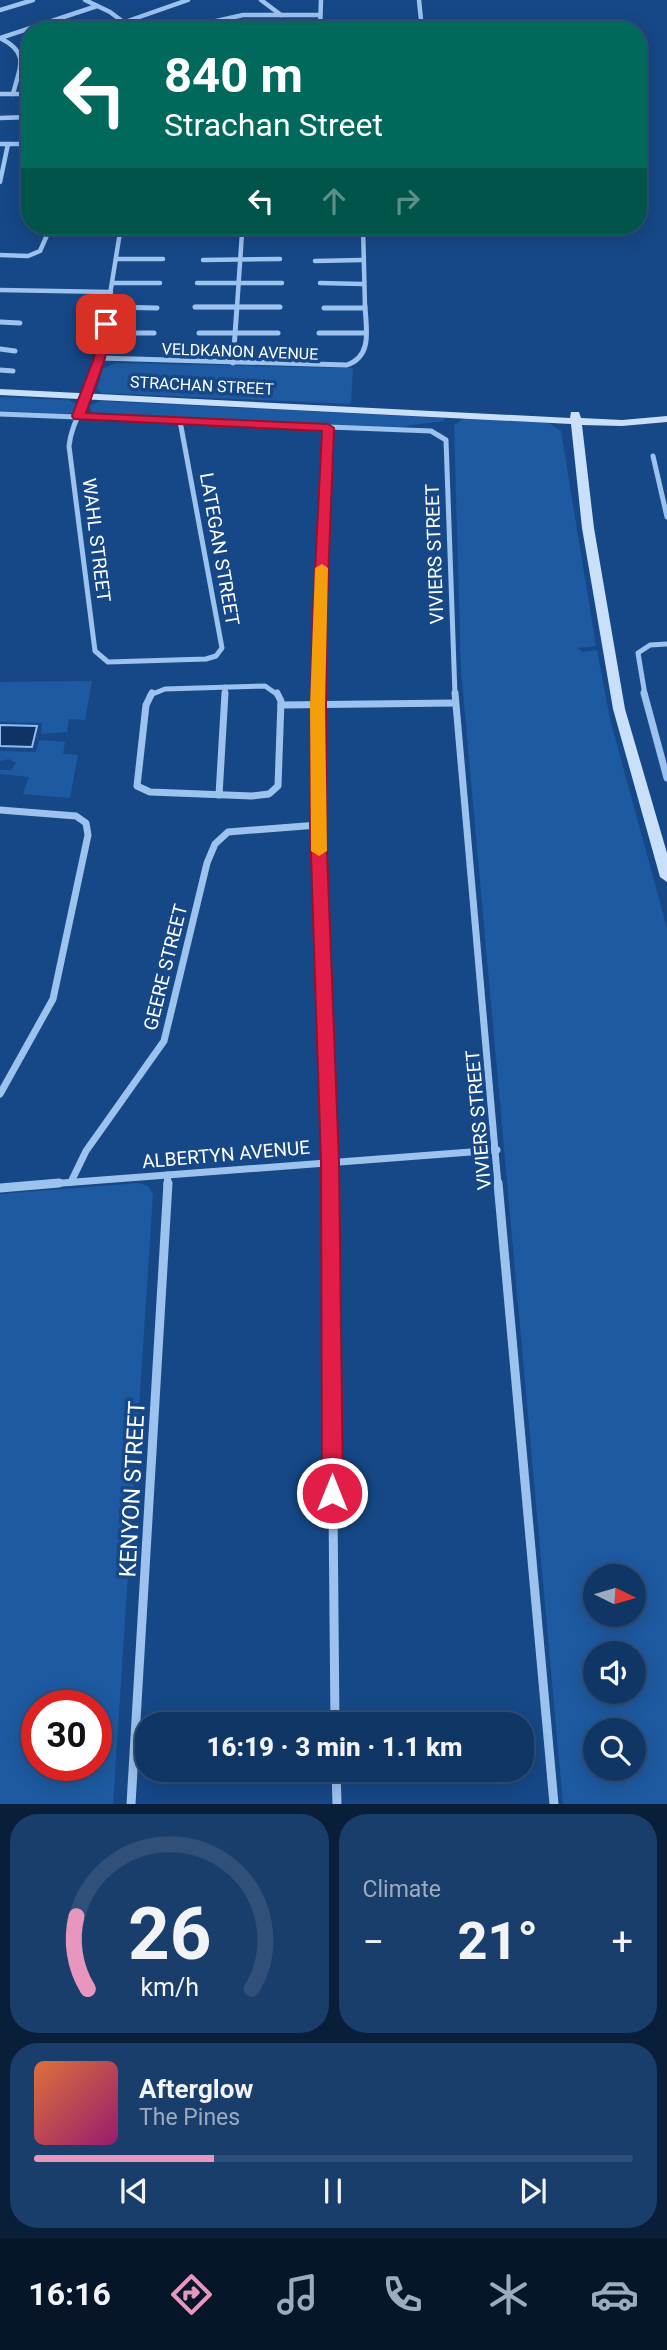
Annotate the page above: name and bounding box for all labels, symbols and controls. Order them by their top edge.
text: 840 m [164,47,303,104]
icon: left [49,49,140,140]
text: Strachan Street [164,106,383,144]
icon: left [242,182,280,220]
icon: ahead [315,182,353,220]
icon: right [388,182,426,220]
pin [76,294,136,354]
icon: arrive [87,305,125,343]
street label: VELDKANON AVENUE [161,339,319,364]
street label: STRACHAN STREET [130,372,275,399]
street label: LATEGAN STREET [195,471,244,627]
street label: WAHL STREET [77,477,116,603]
street label: VIVIERS STREET [421,483,448,625]
street label: GEERE STREET [139,902,192,1033]
street label: VIVIERS STREET [461,1049,496,1191]
street label: ALBERTYN AVENUE [141,1136,311,1173]
street label: KENYON STREET [114,1400,151,1578]
position arrow [295,1456,369,1530]
north arrow [583,1564,646,1628]
map controls [583,1564,646,1781]
button: sound [583,1641,646,1704]
speed limit sign: 30 [21,1690,112,1781]
button: search [583,1718,646,1781]
text: 16:19 · 3 min · 1.1 km [207,1732,462,1762]
text: Climate [363,1876,441,1903]
text: 26 [127,1892,211,1978]
text: 21° [458,1911,538,1972]
text: − [363,1920,384,1964]
text: + [611,1920,633,1964]
text: km/h [140,1973,199,2002]
text: Afterglow [139,2074,253,2104]
text: The Pines [139,2104,240,2131]
icon: previous [115,2172,153,2210]
icon: pause [314,2172,352,2210]
icon: next [514,2172,552,2210]
icon: directions [167,2270,216,2319]
icon: music [273,2270,322,2319]
icon: phone [378,2270,427,2319]
icon: climate [484,2270,533,2319]
icon: car [590,2270,639,2319]
text: 16:16 [28,2275,111,2313]

